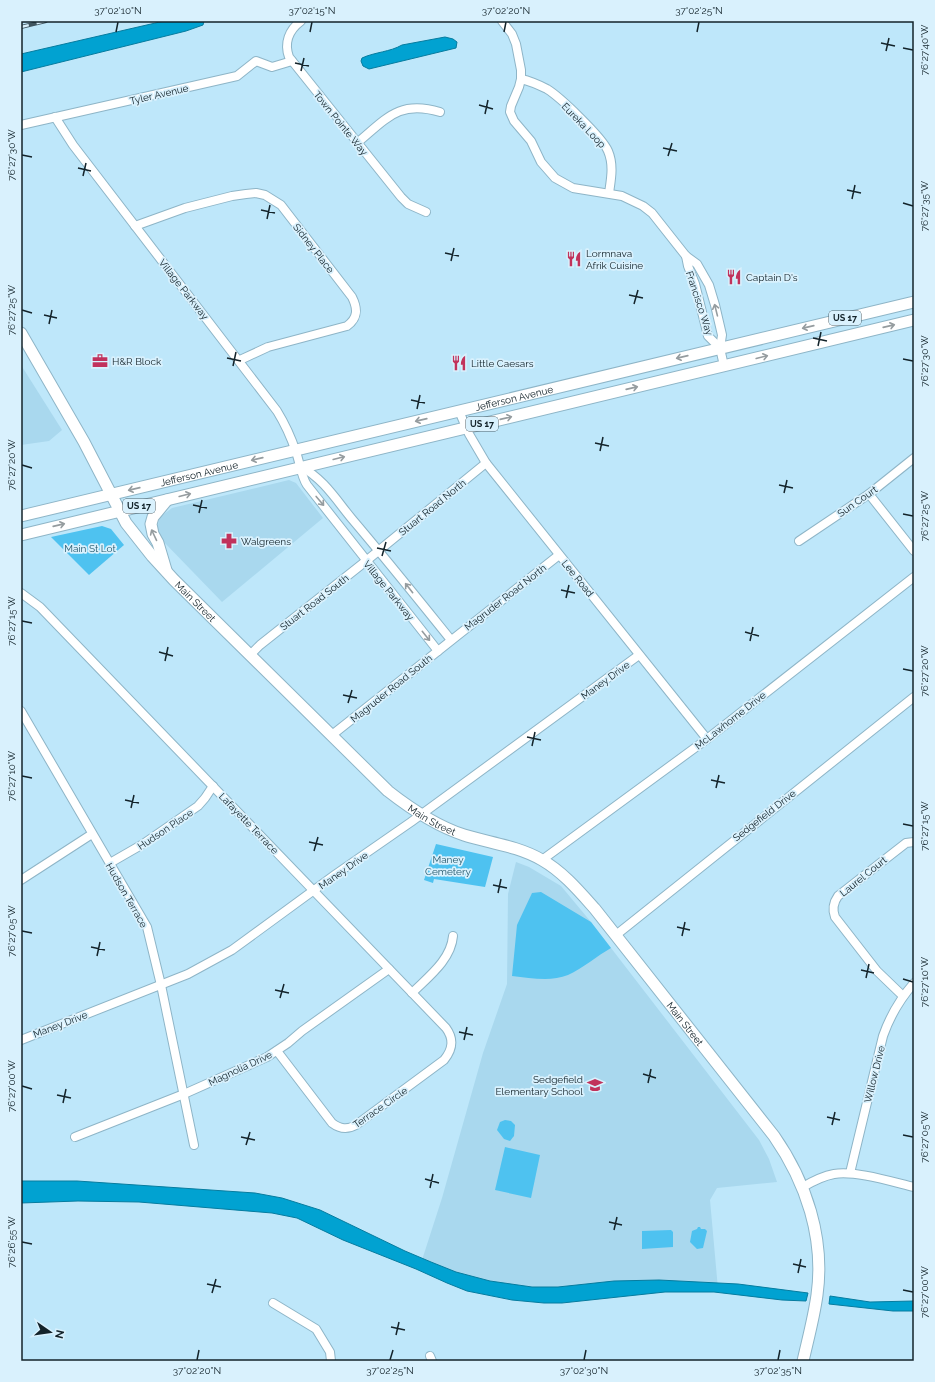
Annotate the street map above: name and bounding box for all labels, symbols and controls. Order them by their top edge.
text: 37°02'10"N [94,5,142,16]
text: 37°02'15"N [289,5,335,16]
text: 37°02'20"N [482,5,530,16]
text: 37°02'25"N [675,5,723,16]
text: 76°27'40"W [919,24,930,75]
street label: Tyler Avenue [129,82,190,107]
street label: Town Pointe Way [311,89,370,158]
street label: Eureka Loop [559,101,608,150]
text: 76°27'30"W [6,129,17,181]
text: 76°27'35"W [919,180,930,231]
street label: Sidney Place [291,222,336,275]
place label: Lormnava Afrik Cuisine [586,248,643,271]
restaurant icon: Lormnava Afrik Cuisine [565,250,583,268]
street label: Village Parkway [157,257,211,322]
restaurant icon: Captain D's [725,268,743,286]
street label: Francisco Way [684,270,715,337]
place label: Captain D's [746,272,798,283]
text: 76°27'25"W [6,284,17,335]
one-way arrow [711,304,719,317]
road number: US 17 [829,311,861,325]
one-way arrow [882,322,895,330]
one-way arrow [802,324,815,331]
text: 76°27'30"W [919,335,930,387]
office icon: H&R Block [91,352,109,370]
one-way arrow [755,352,768,360]
restaurant icon: Little Caesars [450,354,468,372]
one-way arrow [676,354,689,361]
place label: H&R Block [112,356,162,367]
place label: Little Caesars [471,358,534,369]
one-way arrow [626,383,639,391]
street label: Jefferson Avenue [474,384,554,413]
one-way arrow [499,414,512,422]
one-way arrow [415,417,428,424]
road number: US 17 [466,417,498,431]
text: 76°27'20"W [6,439,17,491]
one-way arrow [332,454,345,461]
one-way arrow [251,456,264,464]
street label: Jefferson Avenue [159,459,239,488]
street label: Stuart Road North [397,477,468,538]
street label: Sun Court [835,483,880,519]
one-way arrow [128,485,141,493]
text: 76°27'25"W [919,490,930,541]
one-way arrow [179,491,192,499]
one-way arrow [315,495,324,506]
road number: US 17 [123,499,155,513]
one-way arrow [52,521,65,529]
one-way arrow [150,530,157,542]
pharmacy icon: Walgreens [220,532,238,550]
place label: Walgreens [241,536,291,547]
park label: Main St Lot [64,543,116,554]
street label: Village Parkway [361,558,416,623]
street label: Lee Road [559,558,596,599]
street label: Magruder Road North [462,562,548,633]
street label: Stuart Road South [278,572,351,633]
street label: Main Street [173,579,218,624]
one-way arrow [405,582,414,593]
text: 76°27'15"W [6,596,17,646]
one-way arrow [422,630,430,641]
text: 76°27'20"W [919,645,930,697]
street label: Magruder Road South [348,652,434,725]
street label: Maney Drive [579,659,632,702]
street label: McLawhorne Drive [693,689,768,751]
text: 76°27'10"W [6,750,17,801]
street label: Sedgefield Drive [731,787,798,843]
street label: Lafayette Terrace [217,791,281,856]
text: 76°27'15"W [919,801,930,851]
street label: Main Street [406,803,458,838]
street label: Hudson Place [136,807,195,852]
street label: Maney Drive [317,849,370,891]
park label: Maney Cemetery [425,854,471,877]
street label: Laurel Court [838,854,889,899]
street label: Hudson Terrace [104,861,150,930]
text: 76°27'05"W [6,905,17,957]
text: 76°27'10"W [919,956,930,1007]
street label: Main Street [664,1000,706,1048]
street label: Maney Drive [31,1009,89,1040]
street label: Willow Drive [862,1044,887,1104]
street label: Magnolia Drive [207,1049,274,1088]
text: 76°27'00"W [6,1059,17,1112]
place label: Sedgefield Elementary School [495,1074,583,1097]
school or university icon: Sedgefield Elementary School [586,1076,604,1094]
street label: Terrace Circle [351,1085,410,1130]
text: 76°27'05"W [919,1111,930,1163]
text: 76°26'55"W [6,1216,17,1268]
text: 76°27'00"W [919,1265,930,1318]
north arrow [30,1312,70,1352]
text: N [52,1329,67,1340]
text: 37°02'20"N [173,1365,221,1376]
text: 37°02'25"N [366,1365,414,1376]
text: 37°02'30"N [560,1365,608,1376]
text: 37°02'35"N [754,1365,802,1376]

